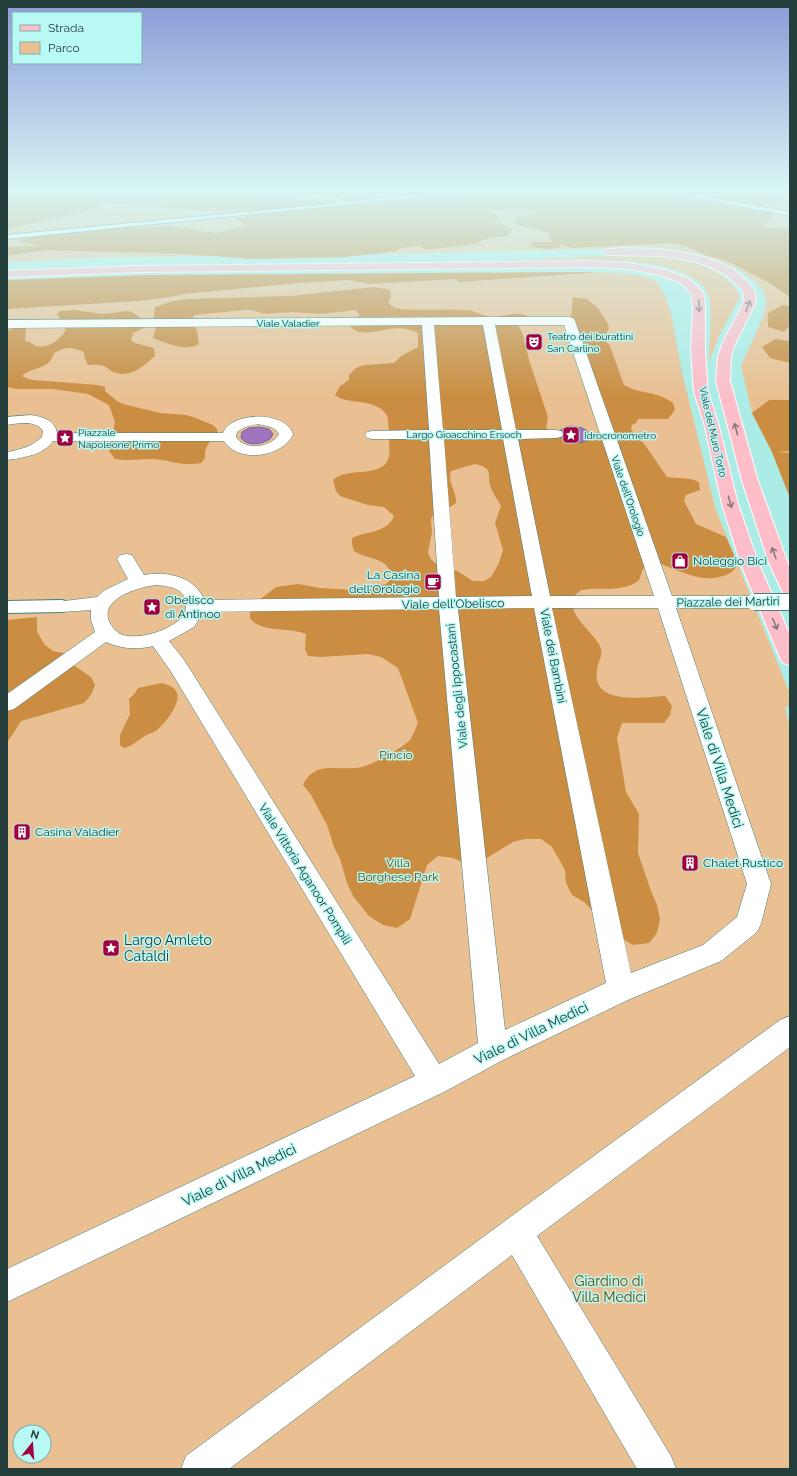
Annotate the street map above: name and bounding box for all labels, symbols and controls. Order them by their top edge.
legend [12,12,142,64]
text: Strada [48,21,84,35]
text: Parco [48,41,80,55]
one-way arrow [695,299,702,312]
one-way arrow [744,301,752,313]
street label: Viale Valadier [257,318,320,329]
place label: Teatro dei burattini San Carlino [547,331,633,354]
theatre icon: Teatro dei burattini San Carlino [524,332,544,352]
street label: Viale del Muro Torto [697,386,729,478]
one-way arrow [731,423,739,436]
place icon: Idrocronometro [561,425,581,445]
place label: Piazzale Napoleone Primo [78,427,159,450]
place icon: Piazzale Napoleone Primo [55,428,75,448]
street label: Largo Gioacchino Ersoch [407,429,522,440]
place label: Idrocronometro [584,430,656,441]
street label: Viale dell'Orologio [609,454,647,538]
one-way arrow [726,495,734,508]
one-way arrow [770,547,777,560]
shop icon: Noleggio Bici [670,551,690,571]
place label: Noleggio Bici [693,554,767,568]
place label: La Casina dell'Orologio [349,568,420,596]
cafe icon: La Casina dell'Orologio [423,572,443,592]
place label: Obelisco di Antinoo [165,593,221,621]
street label: Piazzale dei Martiri [676,594,780,610]
street label: Viale dell'Obelisco [402,596,504,612]
place icon: Obelisco di Antinoo [142,597,162,617]
street label: Viale dei Bambini [537,608,569,704]
one-way arrow [772,617,780,629]
street label: Viale degli Ippocastani [443,623,471,749]
street label: Viale di Villa Medici [693,706,747,830]
park label: Pincio [379,748,413,762]
street label: Viale Vittoria Aganoor Pompili [256,801,354,947]
building icon: Casina Valadier [12,822,32,842]
place label: Casina Valadier [35,825,120,839]
building icon: Chalet Rustico [680,853,700,873]
park label: Villa Borghese Park [357,856,439,884]
place label: Chalet Rustico [703,856,783,870]
place label: Largo Amleto Cataldi [124,932,212,964]
place icon: Largo Amleto Cataldi [101,938,121,958]
street label: Viale di Villa Medici [471,998,591,1068]
street label: Viale di Villa Medici [179,1140,299,1210]
park label: Giardino di Villa Medici [572,1273,646,1305]
north arrow [12,1424,52,1464]
text: N [29,1427,41,1442]

